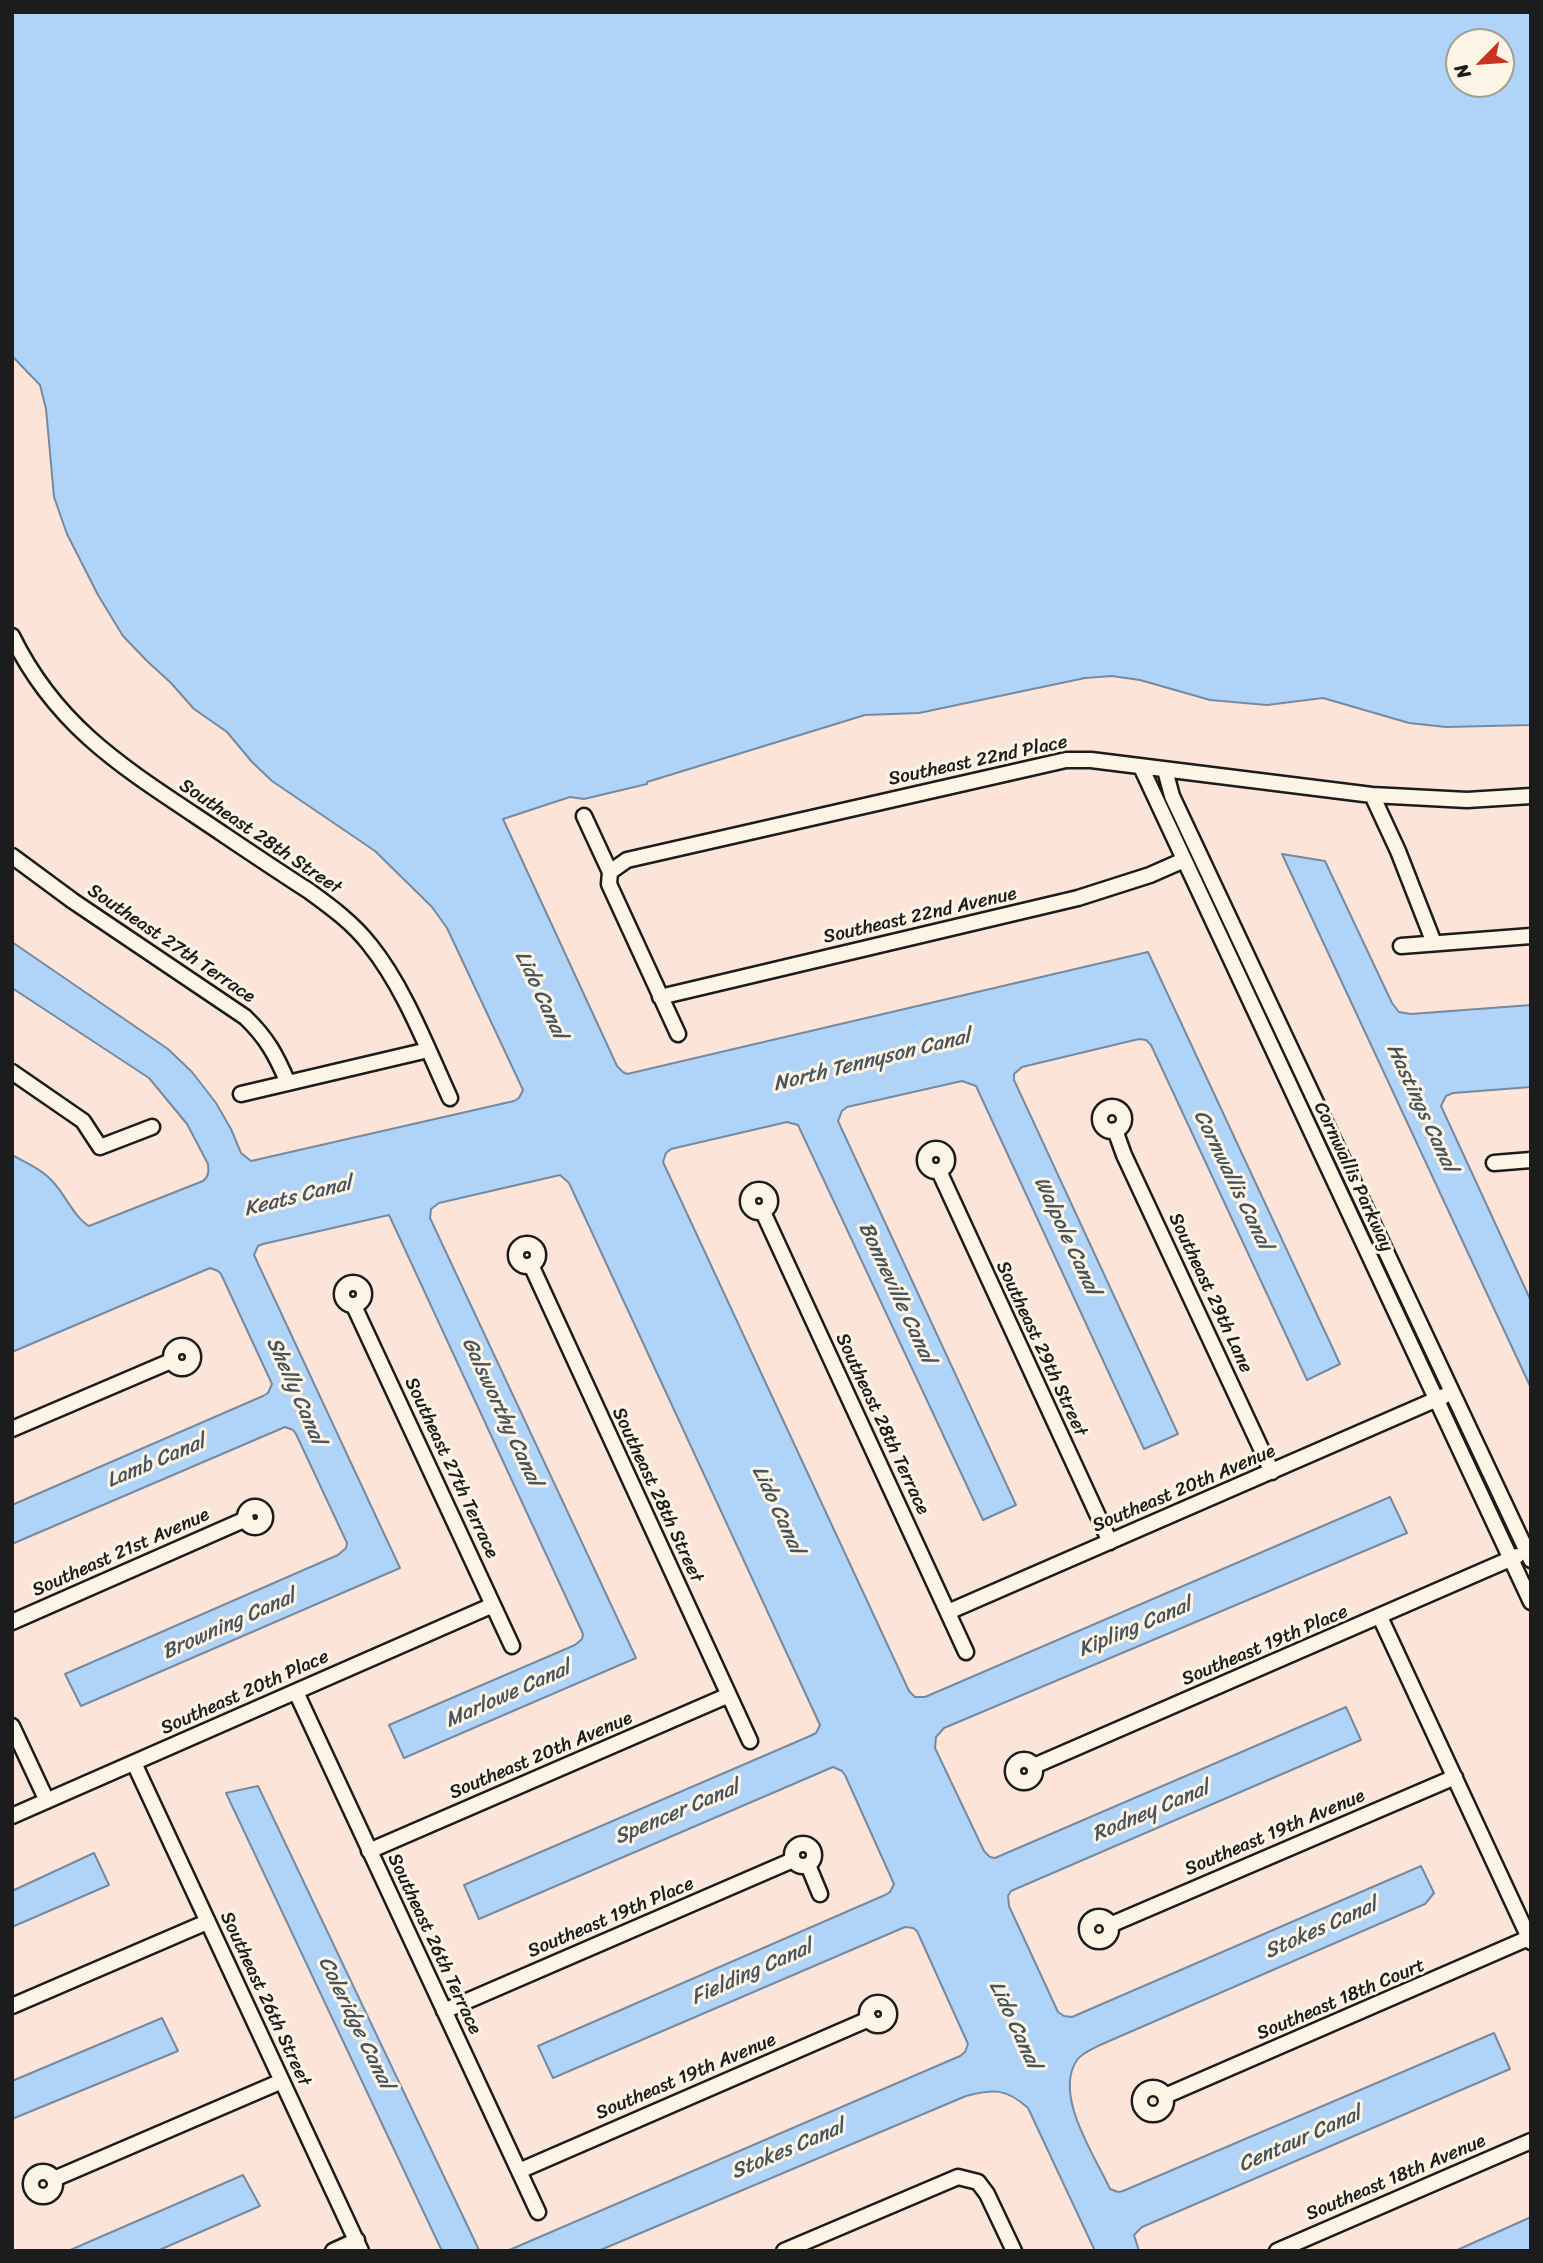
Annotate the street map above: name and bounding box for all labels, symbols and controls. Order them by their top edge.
north arrow [1445,28,1515,98]
text: N [1445,58,1480,84]
street label: Southeast 22nd Place [886,731,1070,791]
street label: Southeast 28th Street [175,774,345,900]
street label: Southeast 27th Terrace [83,879,259,1009]
street label: Southeast 22nd Avenue [821,883,1019,949]
water label: Lido Canal [509,947,571,1043]
water label: North Tennyson Canal [771,1024,973,1098]
water label: Hastings Canal [1380,1040,1462,1176]
street label: Cornwallis Parkway [1308,1099,1398,1255]
water label: Cornwallis Canal [1187,1106,1277,1254]
water label: Keats Canal [242,1171,354,1223]
water label: Walpole Canal [1028,1173,1104,1299]
street label: Southeast 29th Lane [1163,1209,1257,1377]
water label: Bonneville Canal [852,1219,940,1367]
street label: Southeast 29th Street [990,1258,1092,1440]
street label: Southeast 28th Terrace [830,1330,934,1518]
water label: Shelly Canal [260,1333,330,1449]
water label: Galsworthy Canal [456,1334,546,1490]
street label: Southeast 27th Terrace [399,1374,503,1562]
street label: Southeast 28th Street [606,1404,708,1586]
water label: Lamb Canal [103,1430,209,1494]
street label: Southeast 20th Avenue [1089,1440,1279,1538]
water label: Lido Canal [746,1462,808,1558]
street label: Southeast 21st Avenue [29,1504,213,1602]
water label: Browning Canal [159,1584,299,1666]
water label: Kipling Canal [1075,1593,1195,1663]
street label: Southeast 19th Place [1178,1601,1352,1691]
street label: Southeast 20th Place [157,1646,333,1740]
water label: Marlowe Canal [441,1656,575,1734]
street label: Southeast 20th Avenue [446,1707,636,1805]
water label: Spencer Canal [611,1775,743,1851]
water label: Rodney Canal [1089,1776,1213,1848]
street label: Southeast 19th Avenue [1182,1785,1368,1881]
street label: Southeast 26th Terrace [382,1850,486,2038]
street label: Southeast 19th Place [524,1873,698,1963]
water label: Stokes Canal [1261,1893,1381,1965]
street label: Southeast 26th Street [215,1908,315,2090]
water label: Fielding Canal [688,1935,816,2011]
water label: Coleridge Canal [312,1953,398,2093]
street label: Southeast 18th Court [1254,1954,1428,2046]
water label: Lido Canal [983,1977,1045,2073]
street label: Southeast 19th Avenue [593,2029,779,2125]
water label: Centaur Canal [1235,2102,1365,2178]
water label: Stokes Canal [728,2115,848,2185]
street label: Southeast 18th Avenue [1303,2130,1489,2226]

